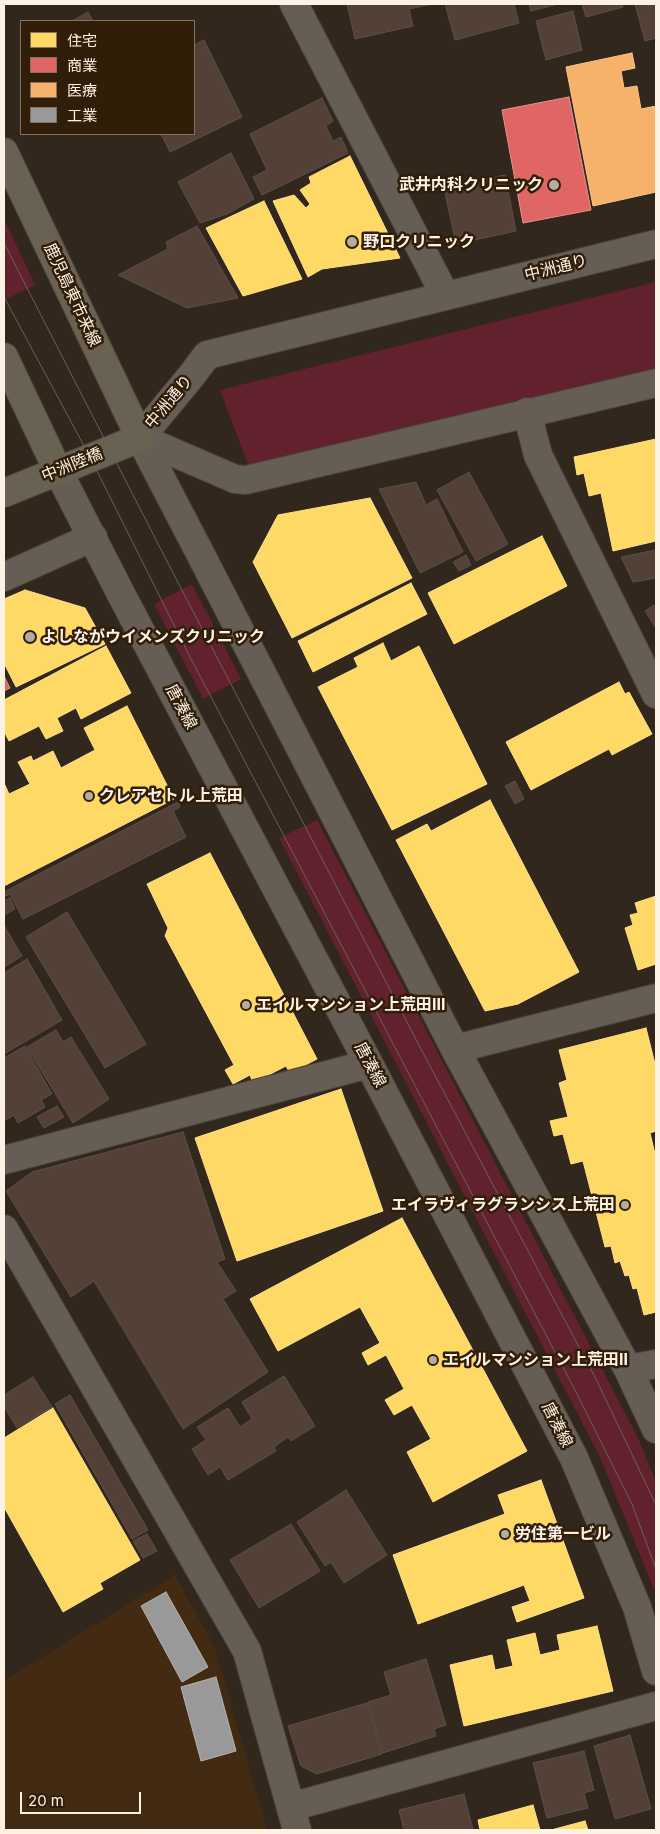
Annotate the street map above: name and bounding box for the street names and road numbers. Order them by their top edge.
street label: 鹿児島東市来線 [40,240,104,350]
street label: 中洲通り [523,251,589,285]
street label: 中洲通り [141,371,197,433]
street label: 中洲陸橋 [39,444,105,486]
street label: 唐湊線 [161,681,201,733]
street label: 唐湊線 [350,1039,390,1091]
street label: 唐湊線 [538,1399,576,1451]

